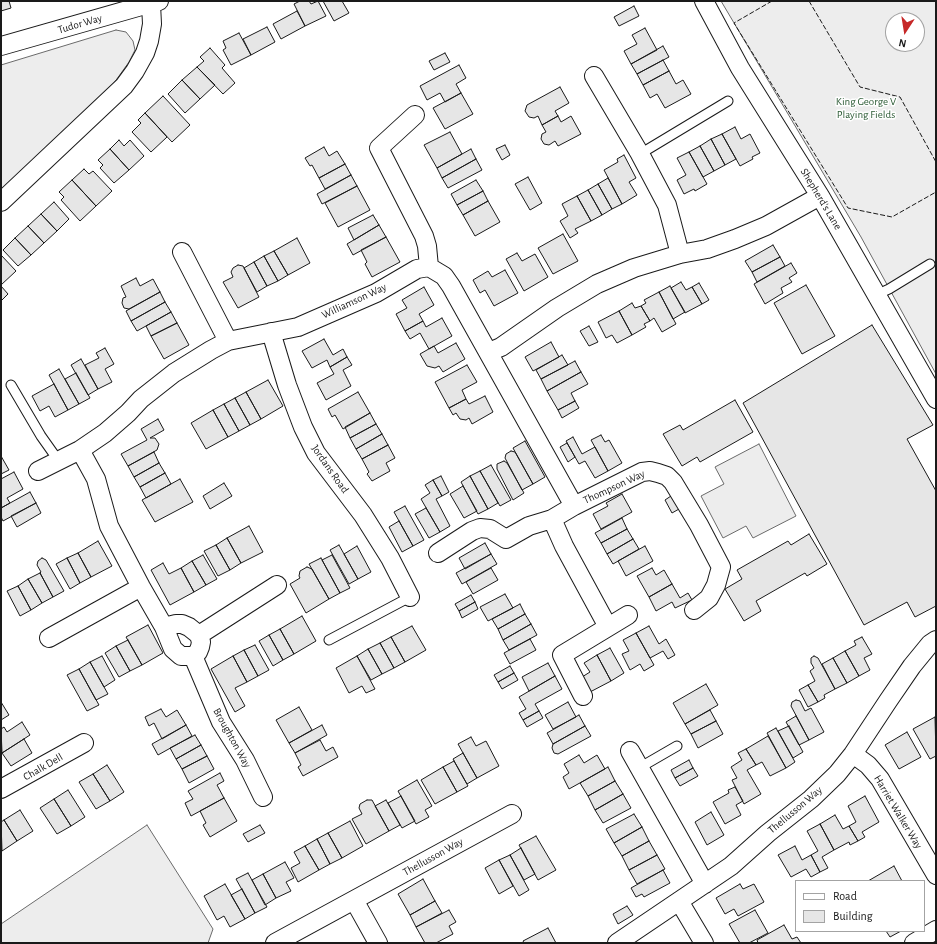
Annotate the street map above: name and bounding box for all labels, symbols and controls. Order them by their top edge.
street label: Tudor Way [56,11,104,37]
north arrow [885,12,925,52]
text: N [898,37,907,49]
park label: King George V Playing Fields [836,95,896,121]
street label: Shepherd's Lane [797,166,845,232]
street label: Williamson Way [319,280,389,322]
street label: Jordans Road [308,442,352,496]
street label: Thompson Way [581,467,647,507]
street label: Broughton Way [210,706,254,770]
street label: Chalk Dell [21,750,65,784]
street label: Harriet Walker Way [871,773,925,851]
street label: Thellusson Way [765,783,825,837]
street label: Thellusson Way [401,835,465,879]
legend [795,880,925,932]
text: Road [833,890,857,902]
text: Building [833,910,873,922]

